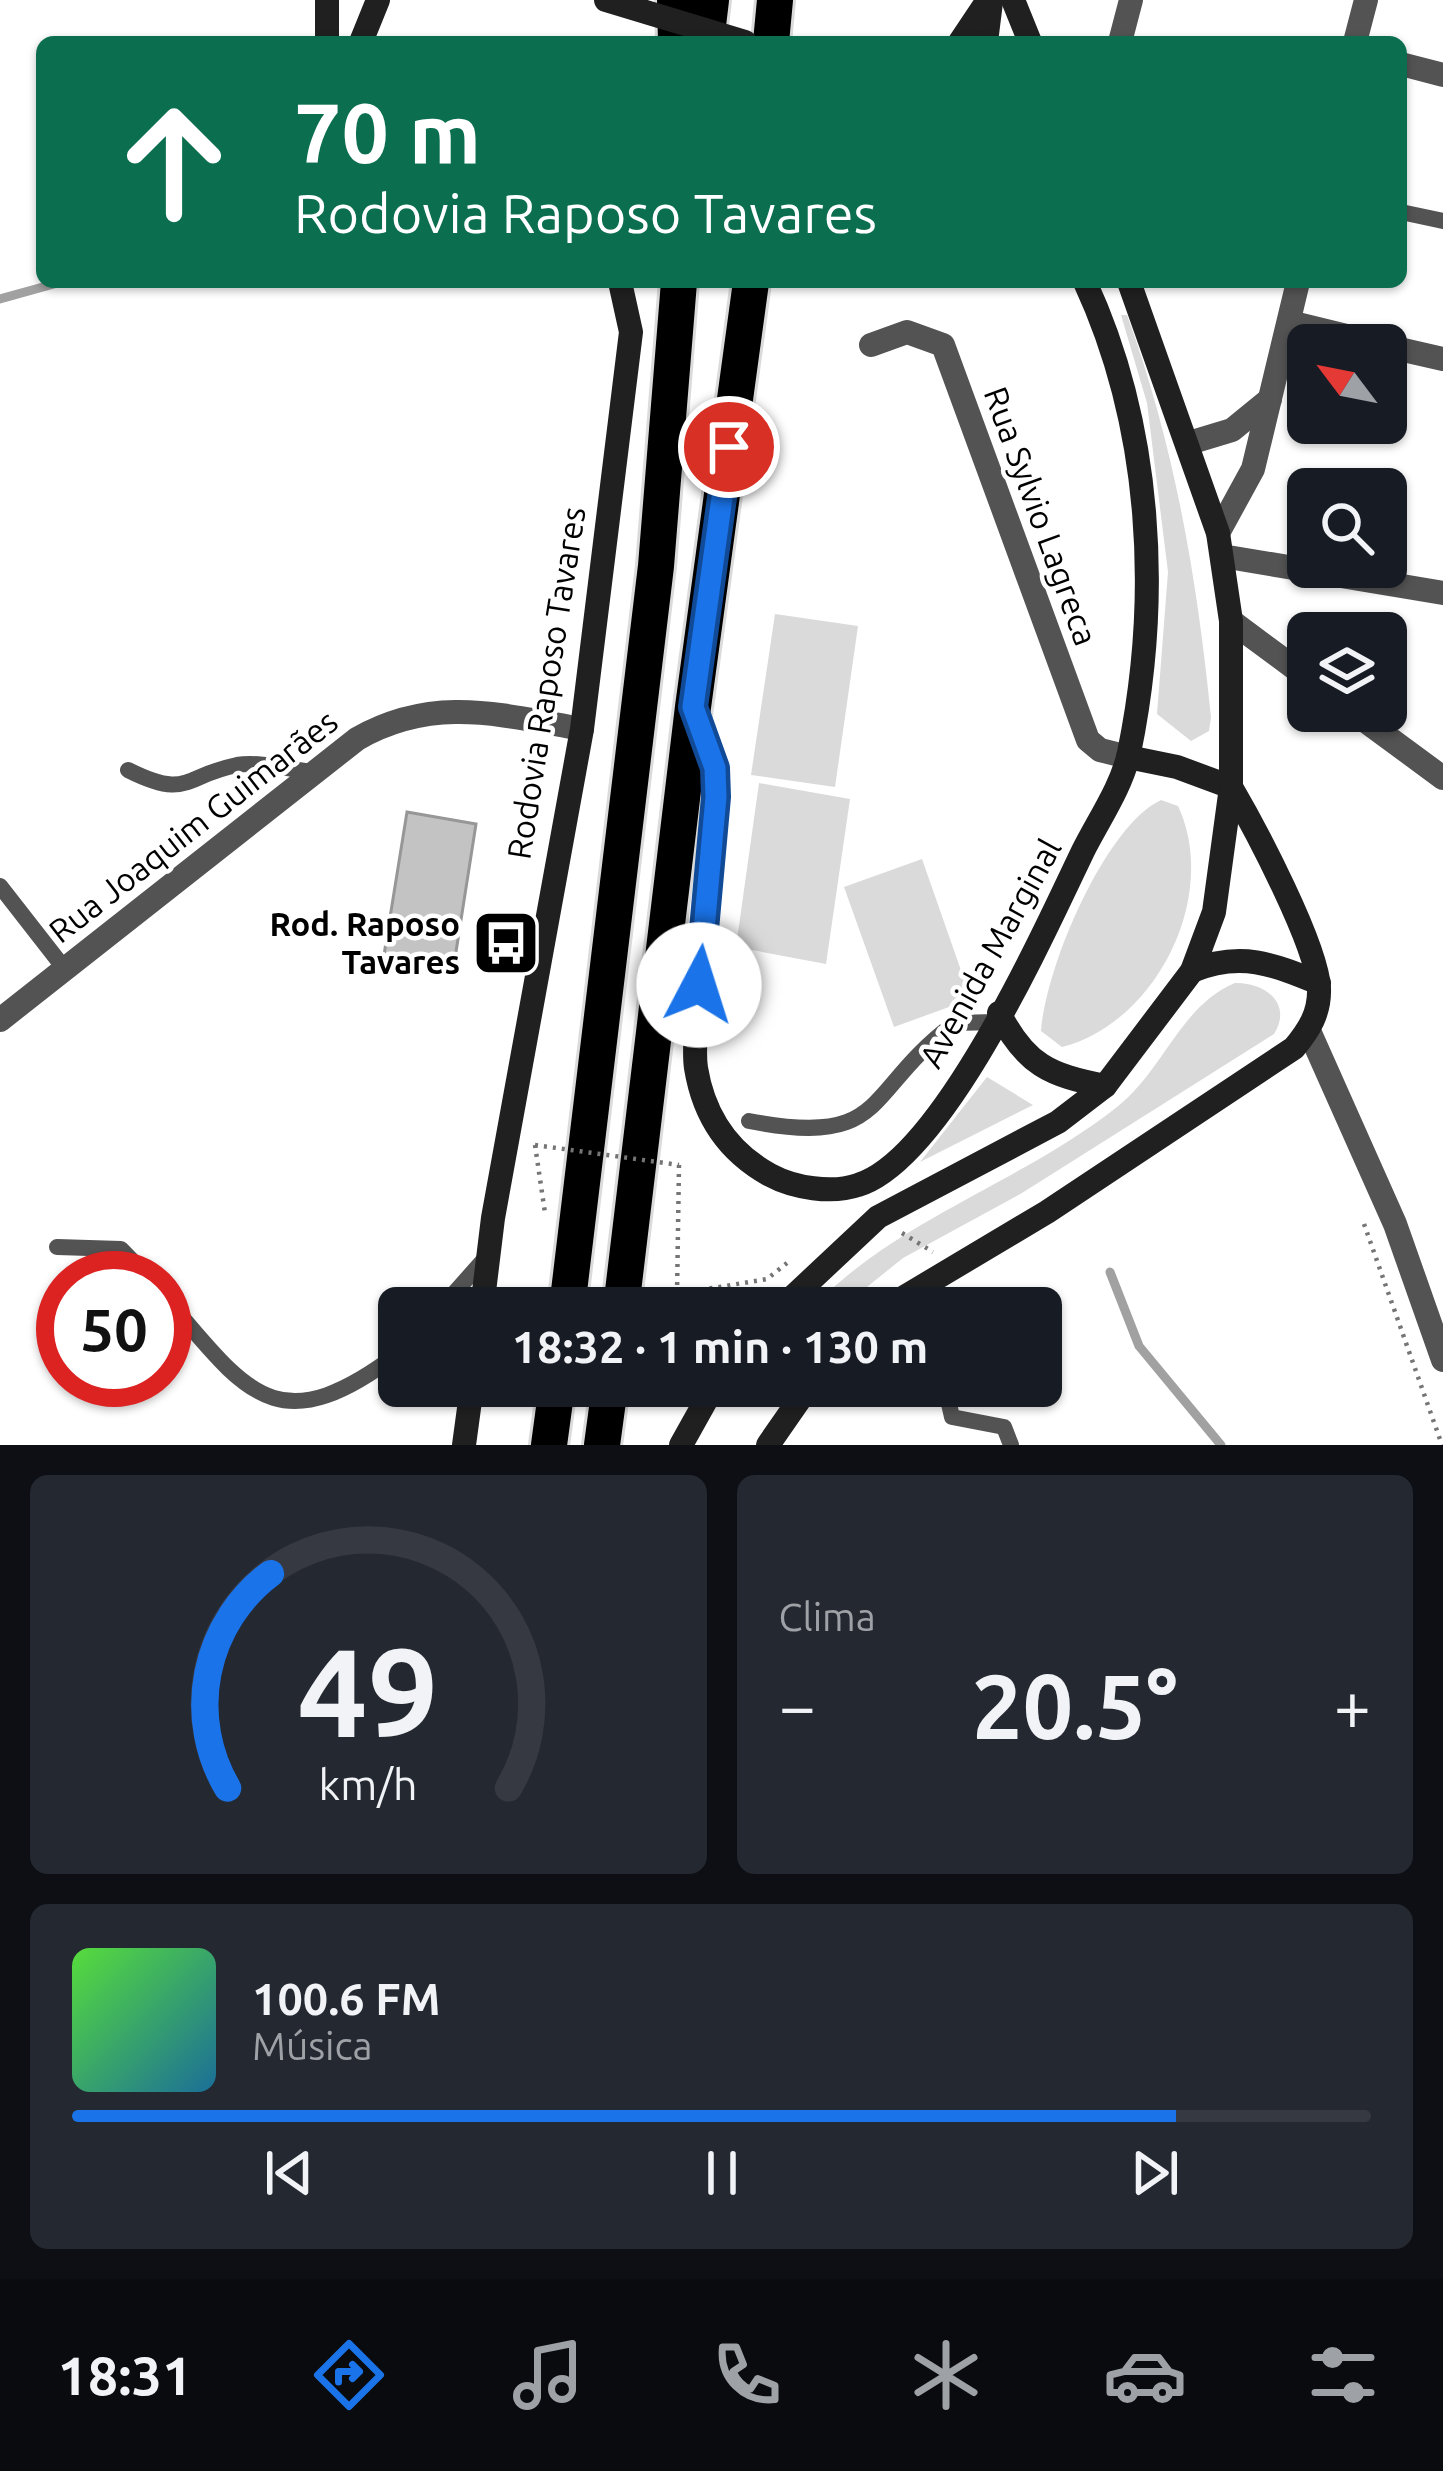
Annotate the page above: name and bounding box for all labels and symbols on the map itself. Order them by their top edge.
north arrow [1287,324,1407,444]
street label: Rua Sylvio Lagreca [978,382,1105,650]
pin [678,396,780,498]
street label: Rodovia Raposo Tavares [499,504,592,862]
street label: Rua Joaquim Guimarães [42,702,344,949]
street label: Avenida Marginal [911,832,1068,1073]
place label: Rod. Raposo Tavares [269,905,460,980]
bus stop icon: Rod. Raposo Tavares [471,908,541,978]
position arrow [636,922,762,1048]
speed limit sign: 50 [36,1251,192,1407]

